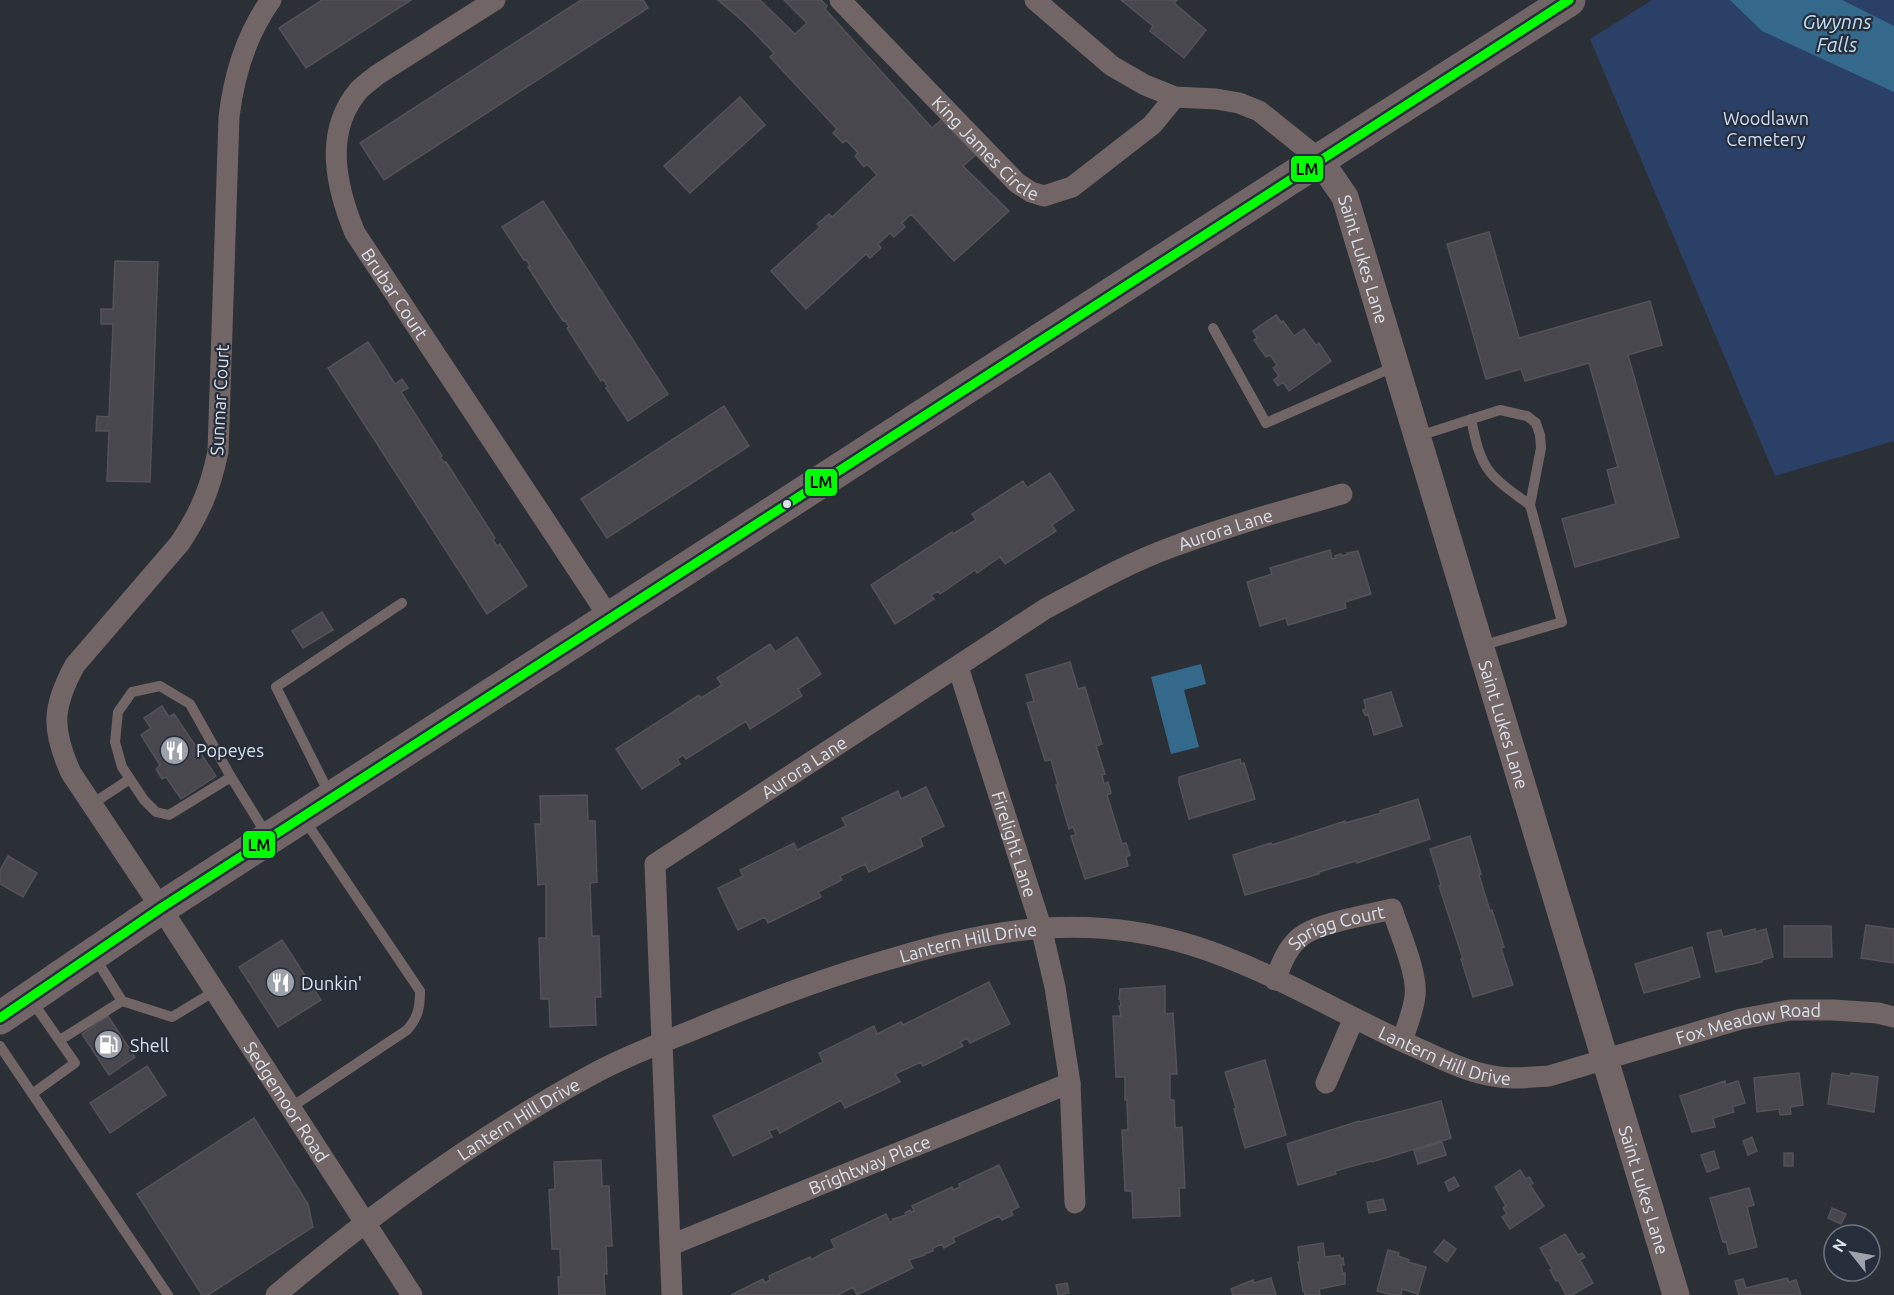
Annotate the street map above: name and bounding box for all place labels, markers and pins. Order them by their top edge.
unlabelled marker [781,498,793,510]
restaurant icon: Popeyes [159,734,191,766]
place label: Popeyes [196,740,264,760]
restaurant icon: Dunkin' [264,967,296,999]
place label: Dunkin' [301,973,362,993]
fuel station icon: Shell [93,1029,125,1061]
place label: Shell [130,1035,169,1055]

